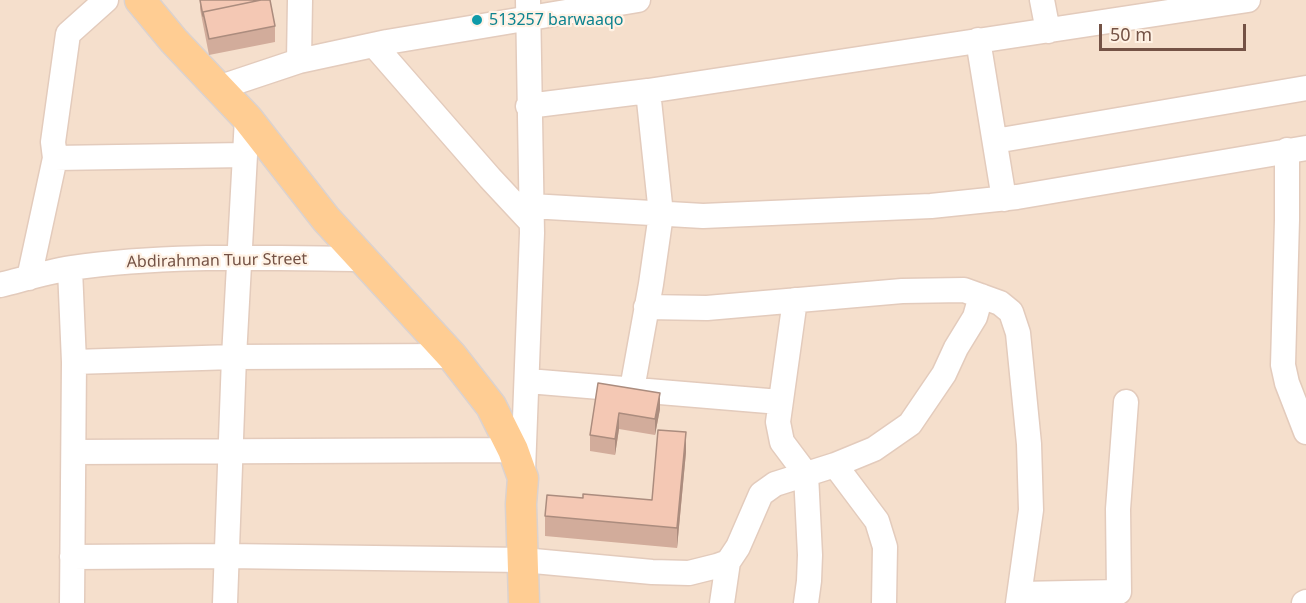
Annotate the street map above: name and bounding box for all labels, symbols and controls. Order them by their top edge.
place label: 513257 barwaaqo [489,10,624,30]
scale bar [1102,12,1249,50]
marker: 513257 barwaaqo [470,13,484,27]
text: 50 m [1110,22,1152,46]
street label: Abdirahman Tuur Street [127,250,307,272]

